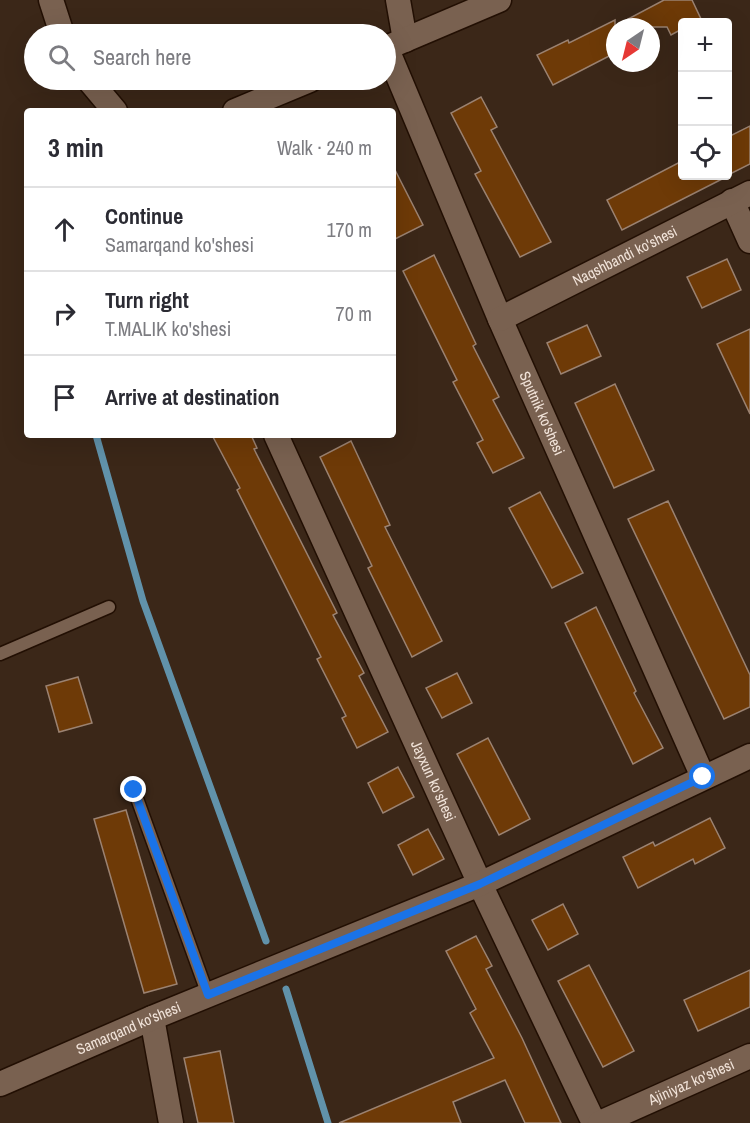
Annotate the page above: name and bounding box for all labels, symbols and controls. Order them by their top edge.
north arrow [606,18,660,72]
map controls [678,18,732,180]
button: + [678,18,732,72]
search box [24,24,396,90]
icon: search [45,41,78,74]
text: Search here [93,42,191,72]
button: − [678,72,732,126]
button: locate [678,126,732,180]
text: 3 min [48,130,104,165]
text: Walk · 240 m [277,134,372,161]
text: Continue [105,201,183,231]
icon: ahead [48,213,81,246]
text: 170 m [326,216,372,243]
street label: Naqshbandi ko'shesi [569,220,681,291]
text: Samarqand ko'shesi [105,231,254,258]
text: Turn right [105,285,189,315]
icon: right [48,297,81,330]
text: 70 m [336,300,372,327]
text: T.MALIK ko'shesi [105,315,231,342]
street label: Sputnik ko'shesi [514,368,570,458]
icon: arrive [48,381,81,414]
text: Arrive at destination [105,382,279,412]
street label: Jayxun ko'shesi [406,737,461,825]
route start [689,763,715,789]
route end [120,776,146,802]
street label: Samarqand ko'shesi [73,996,184,1060]
street label: Ajiniyaz ko'shesi [644,1053,737,1111]

